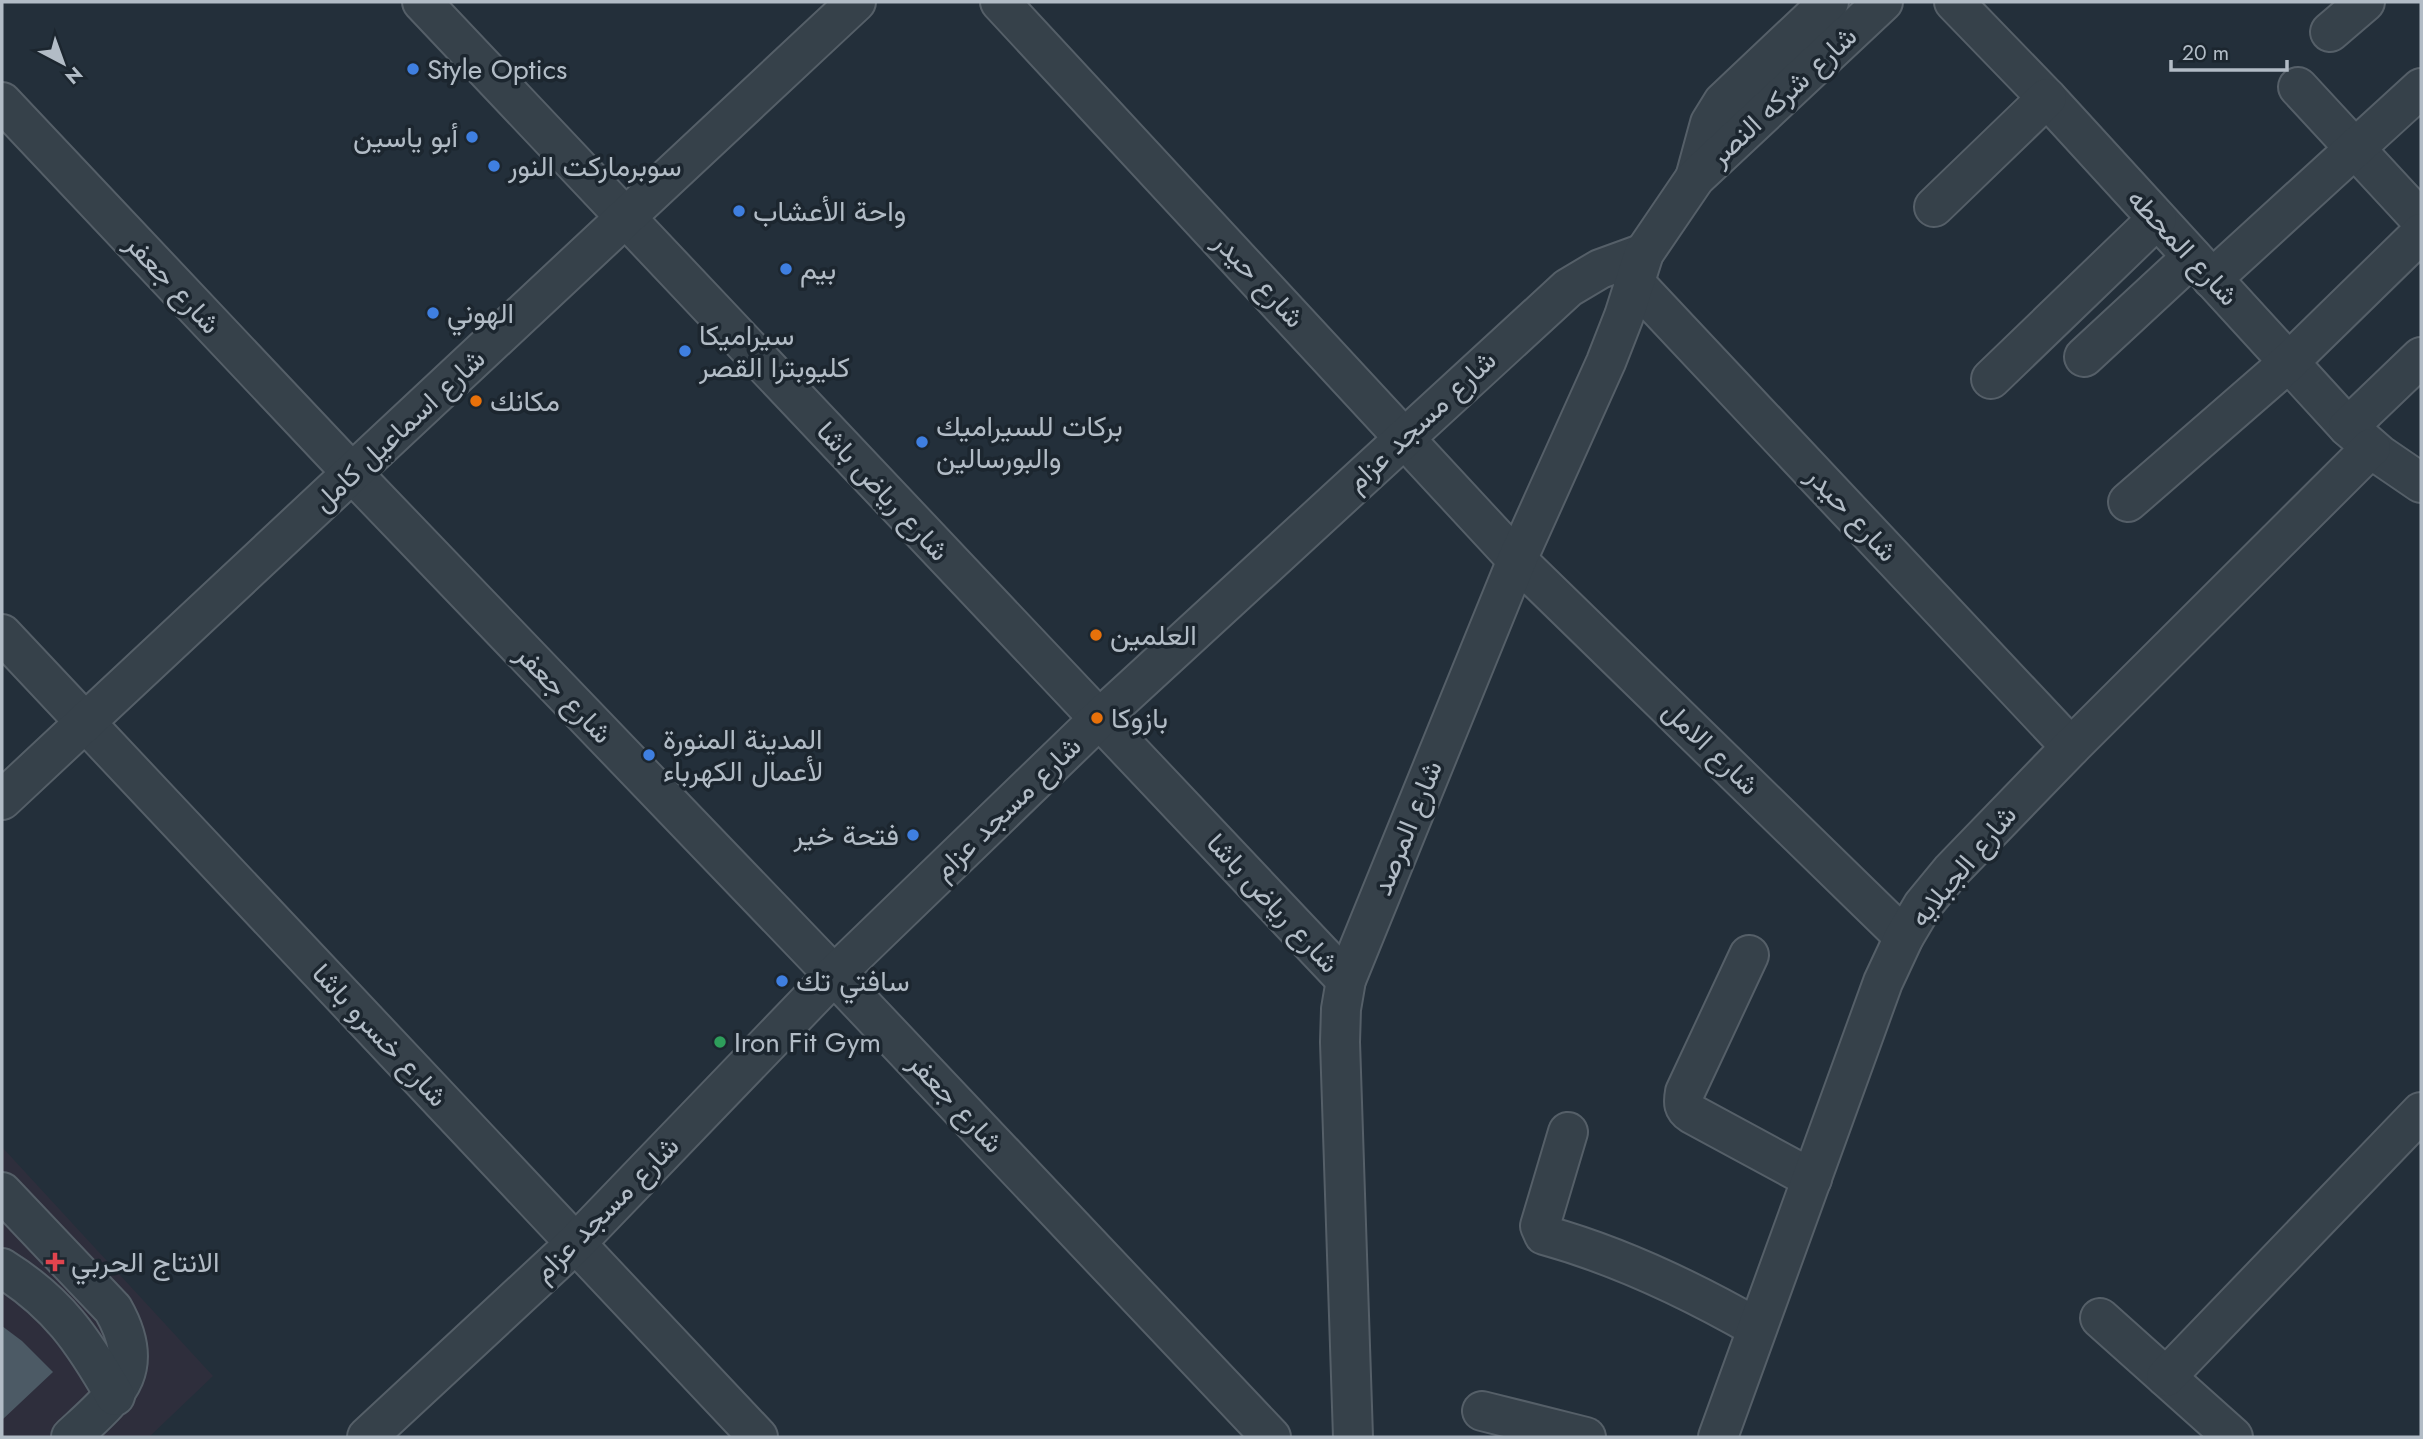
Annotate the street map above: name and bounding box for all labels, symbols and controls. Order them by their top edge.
street label: شارع شركه النصر [1699,16,1866,176]
north arrow [28,28,98,98]
scale bar [2171,28,2286,72]
text: 20 m [2182,38,2229,68]
place label: Style Optics [427,49,567,90]
text: N [59,60,88,91]
marker: Style Optics [405,61,421,77]
place label: أبو ياسين [353,117,458,158]
marker: أبو ياسين [464,129,480,145]
place label: سوبرماركت النور [507,146,682,187]
marker: سوبرماركت النور [486,158,502,174]
street label: شارع المحطه [2118,179,2248,315]
place label: واحة الأعشاب [753,191,906,232]
marker: واحة الأعشاب [731,203,747,219]
street label: شارع حيدر [1203,222,1314,337]
street label: شارع جعفر [115,224,230,343]
place label: بيم [800,249,836,290]
marker: بيم [778,261,794,277]
place label: الهوني [447,293,514,336]
marker: الهوني [425,305,441,321]
place label: سيراميكا كليوبترا القصر [698,315,850,388]
street label: شارع اسماعيل كامل [303,339,495,521]
street label: شارع مسجد عزام [1337,340,1505,502]
marker: سيراميكا كليوبترا القصر [677,343,693,359]
place label: مكانك [490,381,560,422]
marker: مكانك [468,393,484,409]
place label: بركات للسيراميك والبورسالين [936,406,1123,479]
street label: شارع رياض باشا [807,412,959,570]
marker: بركات للسيراميك والبورسالين [914,434,930,450]
street label: شارع حيدر [1796,456,1907,571]
place label: العلمين [1110,615,1197,656]
marker: العلمين [1088,627,1104,643]
street label: شارع جعفر [505,634,622,753]
street label: شارع الامل [1653,691,1769,805]
place label: بازوكا [1111,698,1168,739]
marker: بازوكا [1089,710,1105,726]
place label: المدينة المنورة لأعمال الكهرباء [663,719,823,792]
street label: شارع مسجد عزام [924,726,1090,890]
marker: المدينة المنورة لأعمال الكهرباء [641,747,657,763]
street label: شارع المرصد [1361,754,1453,902]
street label: شارع الجبلايه [1900,796,2026,936]
place label: فتحة خير [792,815,899,856]
street label: شارع رياض باشا [1197,824,1349,982]
marker: فتحة خير [905,827,921,843]
street label: شارع خسرو باشا [302,954,458,1116]
place label: سافتي تك [796,961,910,1004]
marker: سافتي تك [774,973,790,989]
place label: Iron Fit Gym [734,1022,881,1063]
marker: Iron Fit Gym [712,1034,728,1050]
street label: شارع جعفر [898,1043,1013,1162]
street label: شارع مسجد عزام [524,1127,688,1291]
place label: الانتاج الحربي [71,1242,219,1285]
marker: الانتاج الحربي [45,1252,65,1272]

